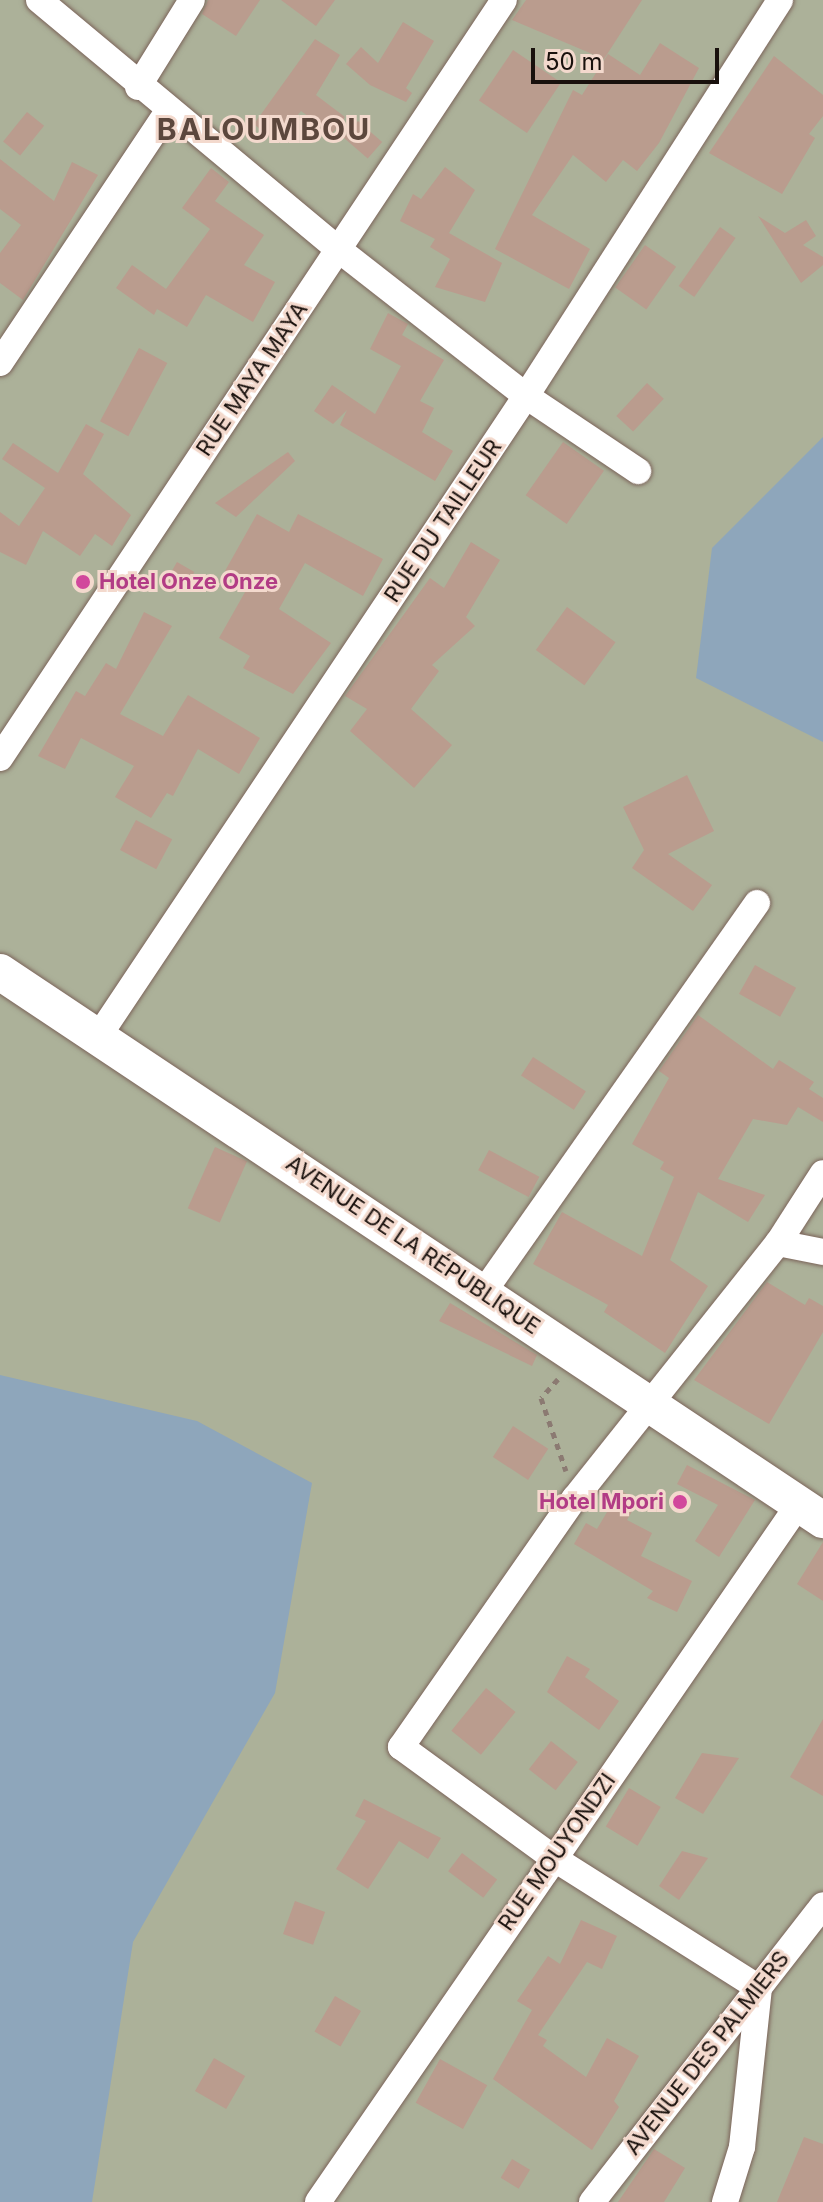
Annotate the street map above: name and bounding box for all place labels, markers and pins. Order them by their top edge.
place label: Hotel Onze Onze [99,569,278,595]
marker: Hotel Onze Onze [74,573,92,591]
place label: Hotel Mpori [539,1489,664,1515]
marker: Hotel Mpori [671,1493,689,1511]

